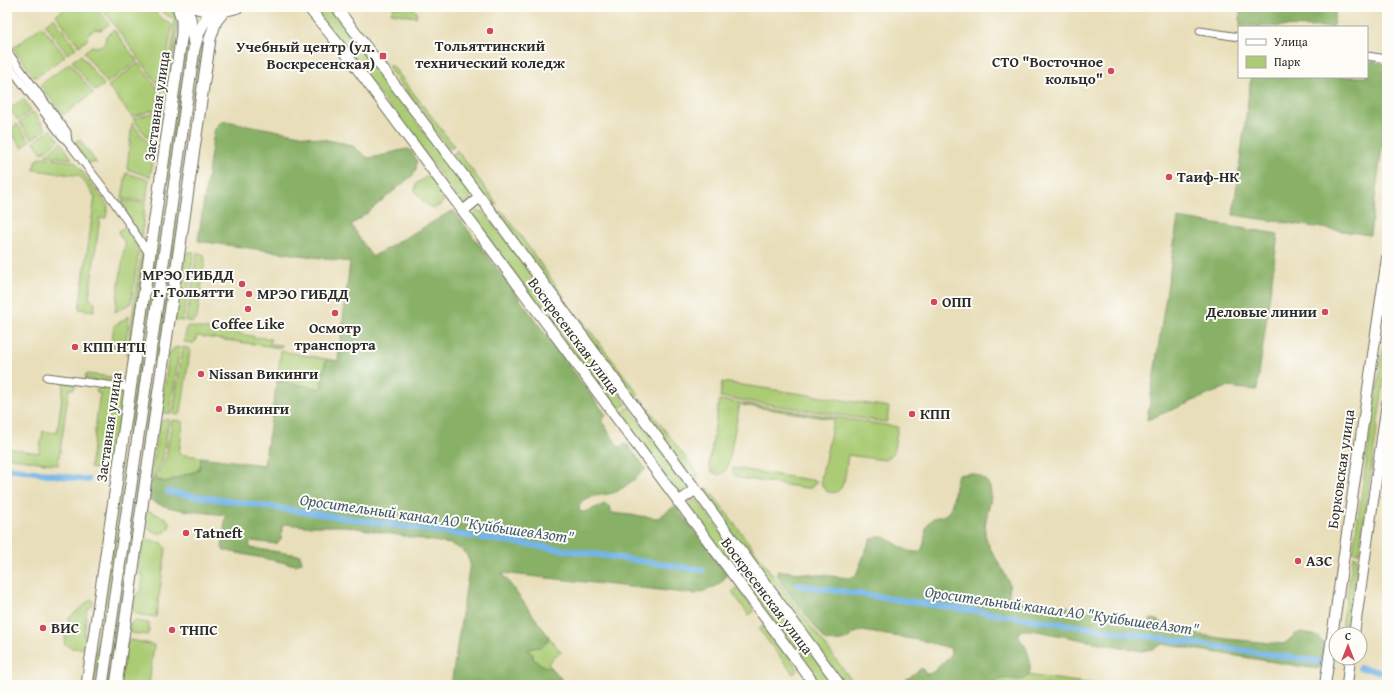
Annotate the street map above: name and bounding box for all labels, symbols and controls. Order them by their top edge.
marker: Тольяттинский технический коледж [485,26,495,36]
legend [1238,26,1368,78]
text: Улица [1274,33,1308,50]
place label: Тольяттинский технический коледж [415,35,565,73]
place label: Учебный центр (ул. Воскресенская) [236,36,375,74]
street label: Заставная улица [138,49,175,162]
marker: Учебный центр (ул. Воскресенская) [378,51,388,61]
place label: СТО "Восточное кольцо" [992,51,1103,89]
text: Парк [1274,53,1301,70]
marker: СТО "Восточное кольцо" [1106,66,1116,76]
place label: Таиф-НК [1177,166,1239,187]
marker: Таиф-НК [1164,172,1174,182]
place label: МРЭО ГИБДД г. Тольятти [142,264,235,302]
street label: Воскресенская улица [524,273,626,399]
marker: МРЭО ГИБДД г. Тольятти [237,279,247,289]
place label: МРЭО ГИБДД [257,283,349,304]
marker: МРЭО ГИБДД [244,289,254,299]
place label: ОПП [942,291,972,312]
marker: ОПП [929,297,939,307]
place label: Деловые линии [1205,301,1318,322]
marker: Coffee Like [243,304,253,314]
marker: Деловые линии [1320,307,1330,317]
marker: Осмотр транспорта [330,308,340,318]
place label: Coffee Like [211,313,285,334]
place label: Осмотр транспорта [294,317,376,355]
place label: КПП НТЦ [83,336,146,357]
marker: КПП НТЦ [70,342,80,352]
place label: Nissan Викинги [209,363,319,384]
marker: Nissan Викинги [196,369,206,379]
street label: Заставная улица [90,370,127,483]
place label: Викинги [227,398,290,419]
place label: КПП [920,403,950,424]
marker: Викинги [214,404,224,414]
street label: Борковская улица [1322,407,1359,530]
marker: КПП [907,409,917,419]
water label: Оросительный канал АО "КуйбышевАзот" [298,487,576,549]
place label: Tatneft [194,522,243,543]
marker: Tatneft [181,528,191,538]
street label: Воскресенская улица [717,533,819,659]
place label: АЗС [1306,550,1332,571]
marker: АЗС [1293,556,1303,566]
water label: Оросительный канал АО "КуйбышевАзот" [923,579,1201,641]
place label: ВИС [51,617,79,638]
place label: ТНПС [180,619,218,640]
marker: ВИС [38,623,48,633]
marker: ТНПС [167,625,177,635]
north arrow [1328,626,1368,666]
text: С [1345,628,1351,644]

